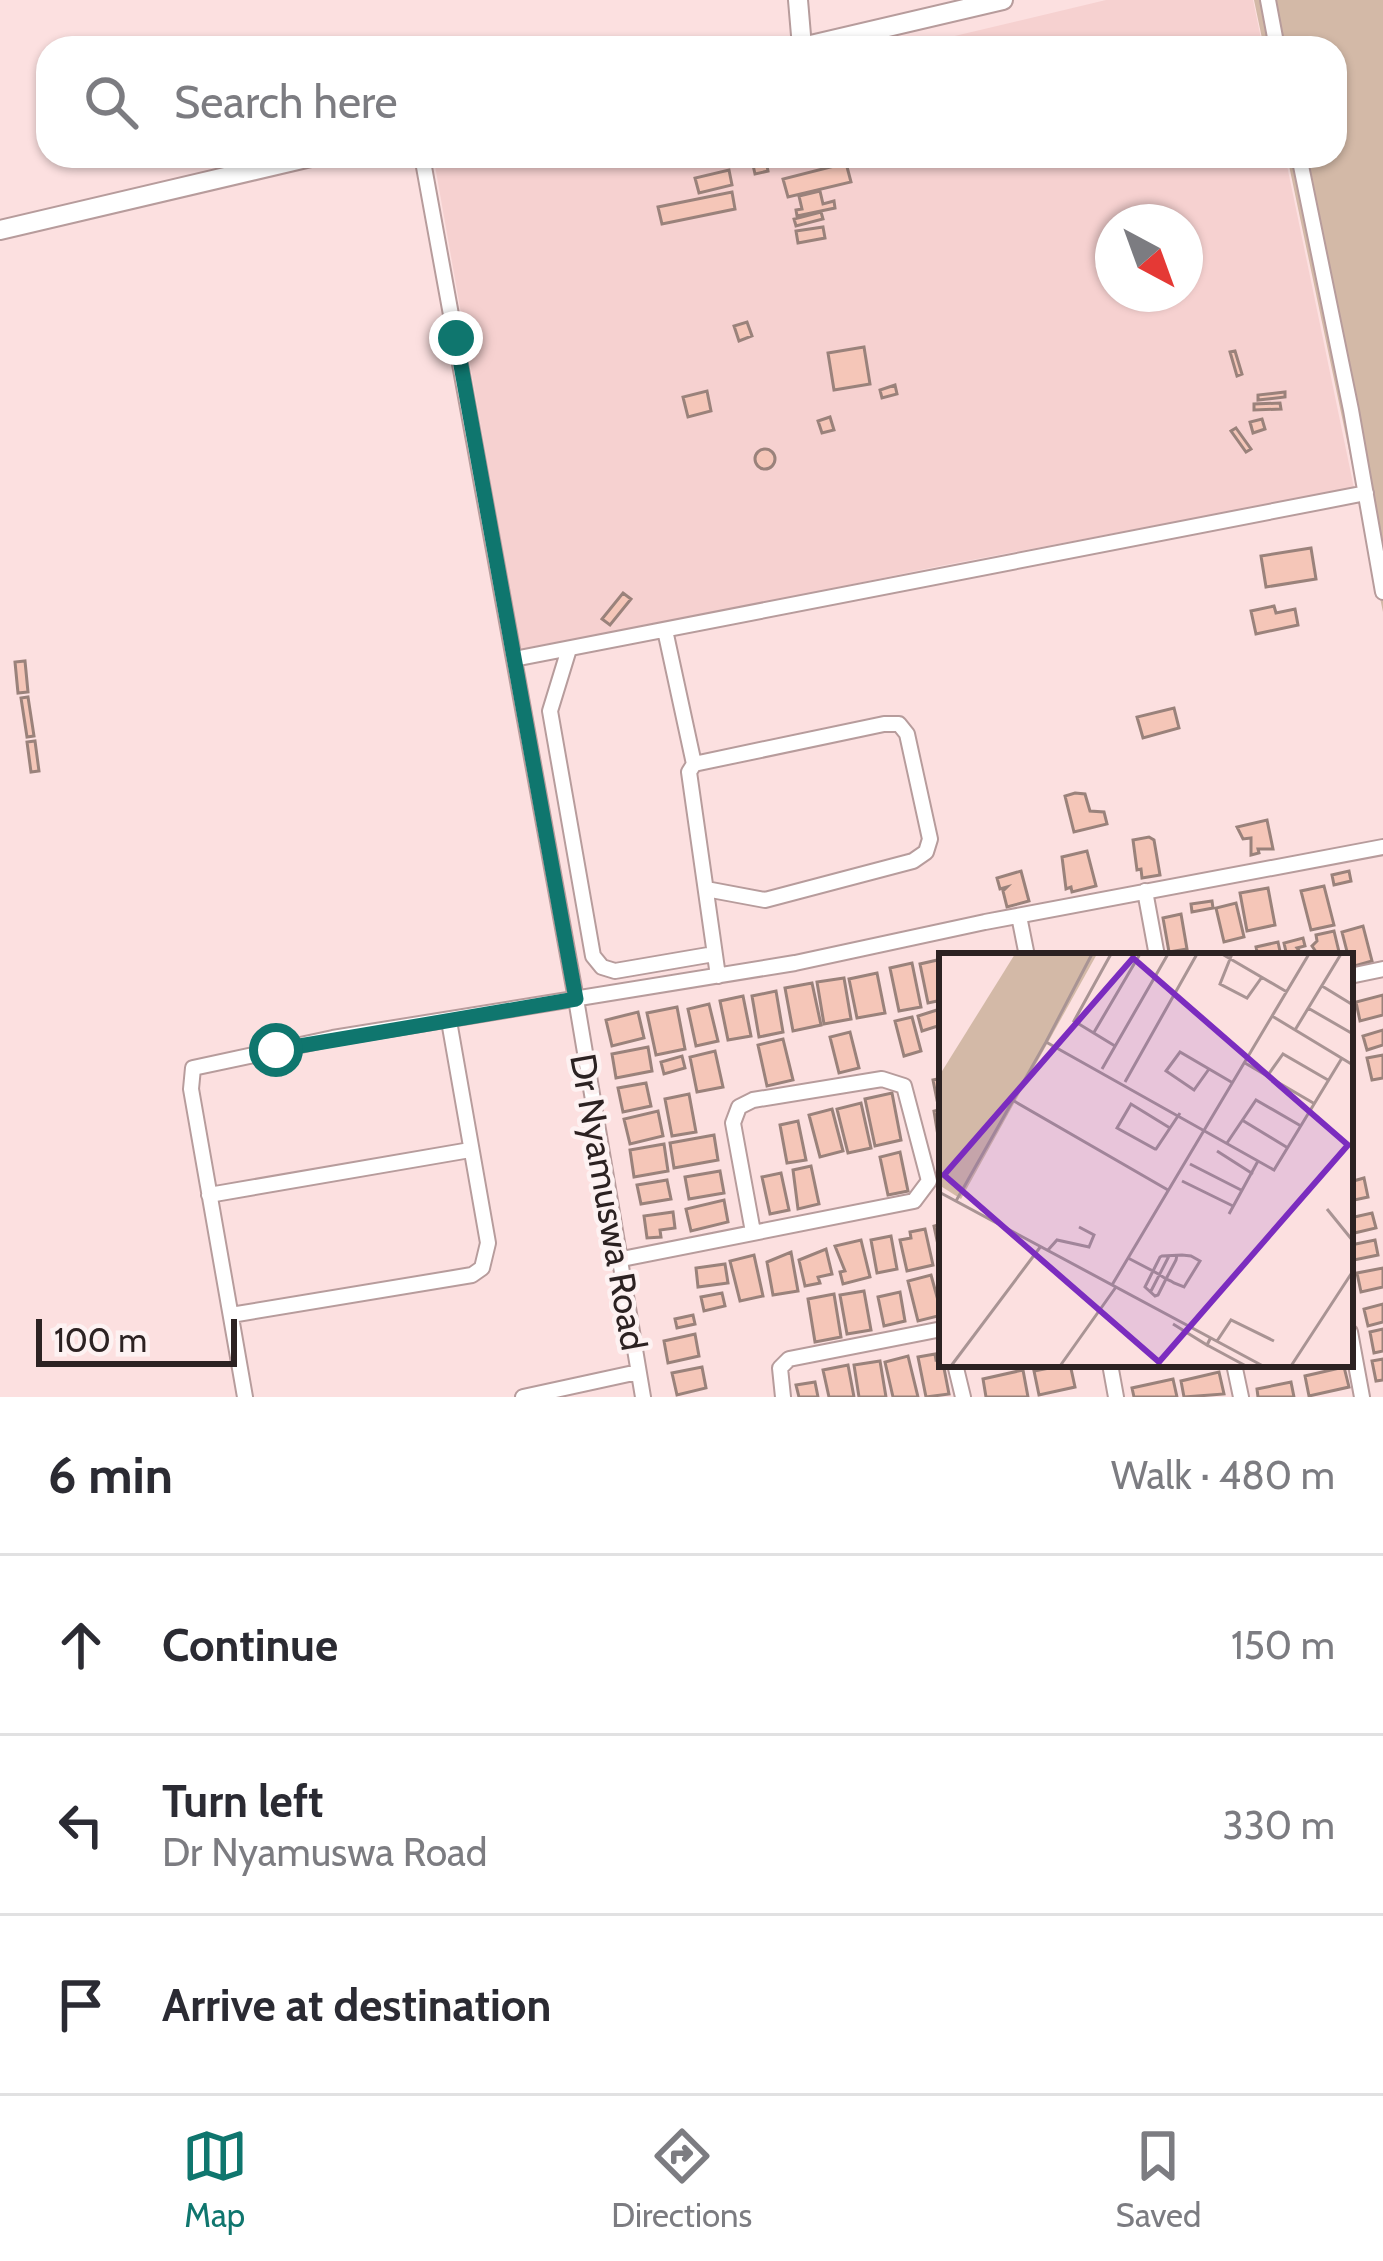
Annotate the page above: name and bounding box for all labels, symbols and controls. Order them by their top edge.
search box [36,36,1347,168]
icon: search [78,69,144,135]
text: Search here [174,75,398,129]
north arrow [1095,204,1203,312]
route end [429,311,483,365]
inset map [939,953,1353,1367]
route start [249,1023,303,1077]
street label: Dr Nyamuswa Road [561,1050,657,1354]
scale bar [36,1313,237,1366]
text: 100 m [54,1320,147,1360]
text: 6 min [48,1444,173,1506]
text: Walk · 480 m [1111,1451,1335,1499]
icon: ahead [48,1612,114,1678]
text: Continue [162,1618,338,1672]
text: 150 m [1231,1621,1335,1669]
text: Turn left [162,1774,324,1828]
icon: left [48,1792,114,1858]
text: 330 m [1223,1801,1335,1849]
text: Dr Nyamuswa Road [162,1828,487,1876]
icon: arrive [48,1972,114,2038]
text: Arrive at destination [162,1978,551,2032]
tab: Map [182,2123,248,2235]
tab: Directions [611,2123,752,2235]
tab: Saved [1116,2123,1201,2235]

